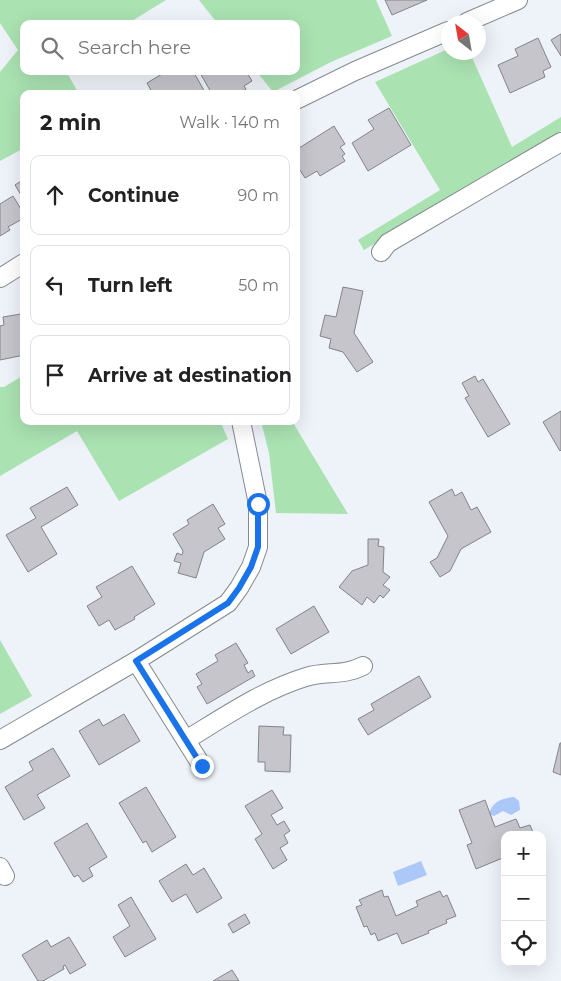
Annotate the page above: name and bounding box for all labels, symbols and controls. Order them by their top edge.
north arrow [441,15,486,60]
search box [20,20,300,75]
icon: search [38,34,66,62]
text: Search here [78,36,191,59]
text: 2 min [40,110,101,135]
text: Walk · 140 m [179,113,280,132]
icon: ahead [41,181,69,209]
text: Continue [88,184,179,207]
text: 90 m [237,186,279,205]
icon: left [41,271,69,299]
text: Turn left [88,274,173,297]
text: 50 m [238,276,279,295]
icon: arrive [41,361,69,389]
text: Arrive at destination [88,364,292,387]
route start [247,493,270,516]
route end [191,755,214,778]
map controls [501,831,546,966]
button: + [501,831,546,876]
button: − [501,876,546,921]
button: locate [501,921,546,966]

